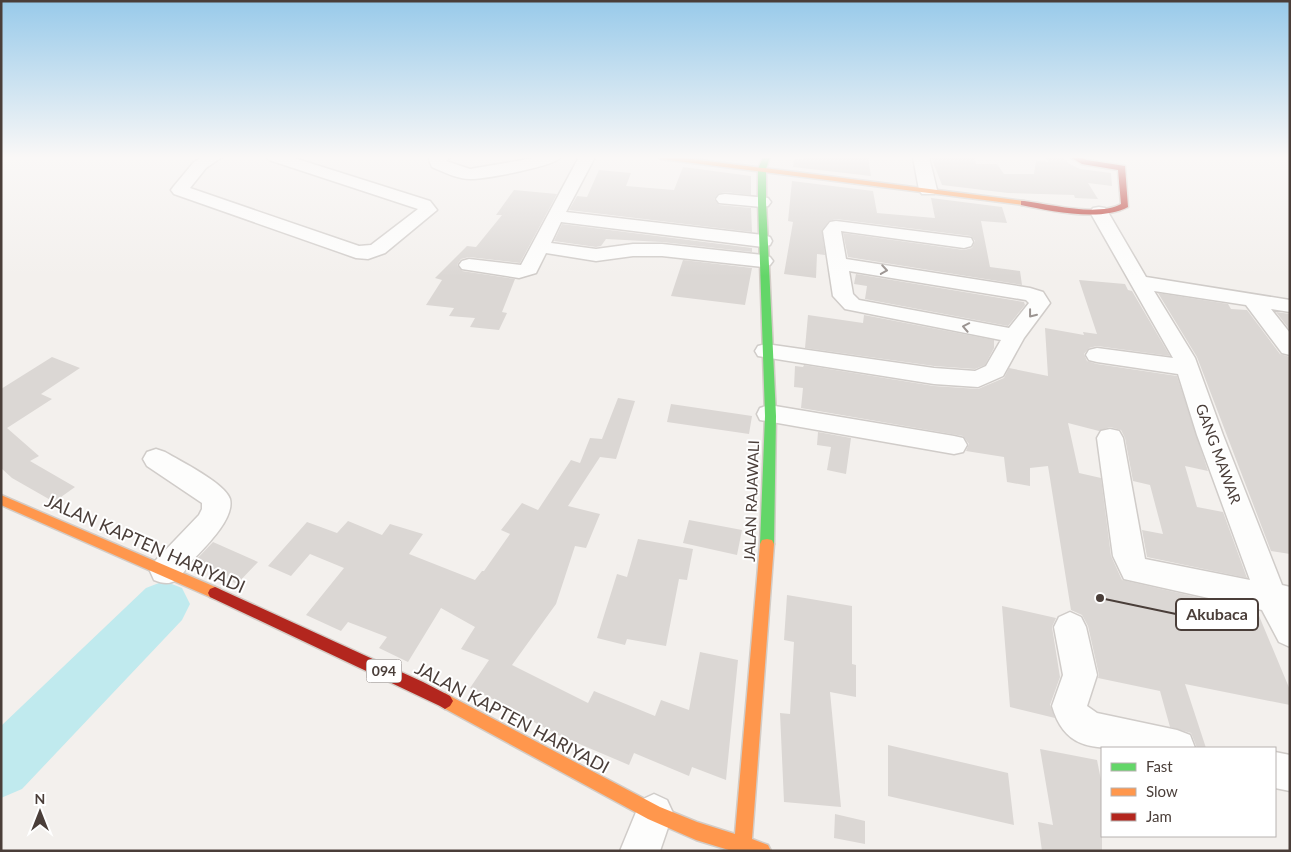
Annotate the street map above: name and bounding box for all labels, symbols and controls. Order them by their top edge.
one-way arrow [879,265,888,275]
one-way arrow [1030,308,1038,317]
one-way arrow [962,323,971,333]
street label: GANG MAWAR [1192,401,1246,507]
street label: JALAN RAJAWALI [740,440,762,562]
street label: JALAN KAPTEN HARIYADI [42,489,249,597]
callout: Akubaca [1176,599,1258,630]
text: Akubaca [1185,604,1248,623]
street label: JALAN KAPTEN HARIYADI [412,657,613,778]
road number: 094 [366,659,402,682]
legend [1101,747,1276,837]
text: Fast [1146,757,1173,775]
text: Slow [1146,782,1178,800]
north arrow [15,787,65,837]
text: N [35,790,45,807]
text: Jam [1146,807,1172,825]

